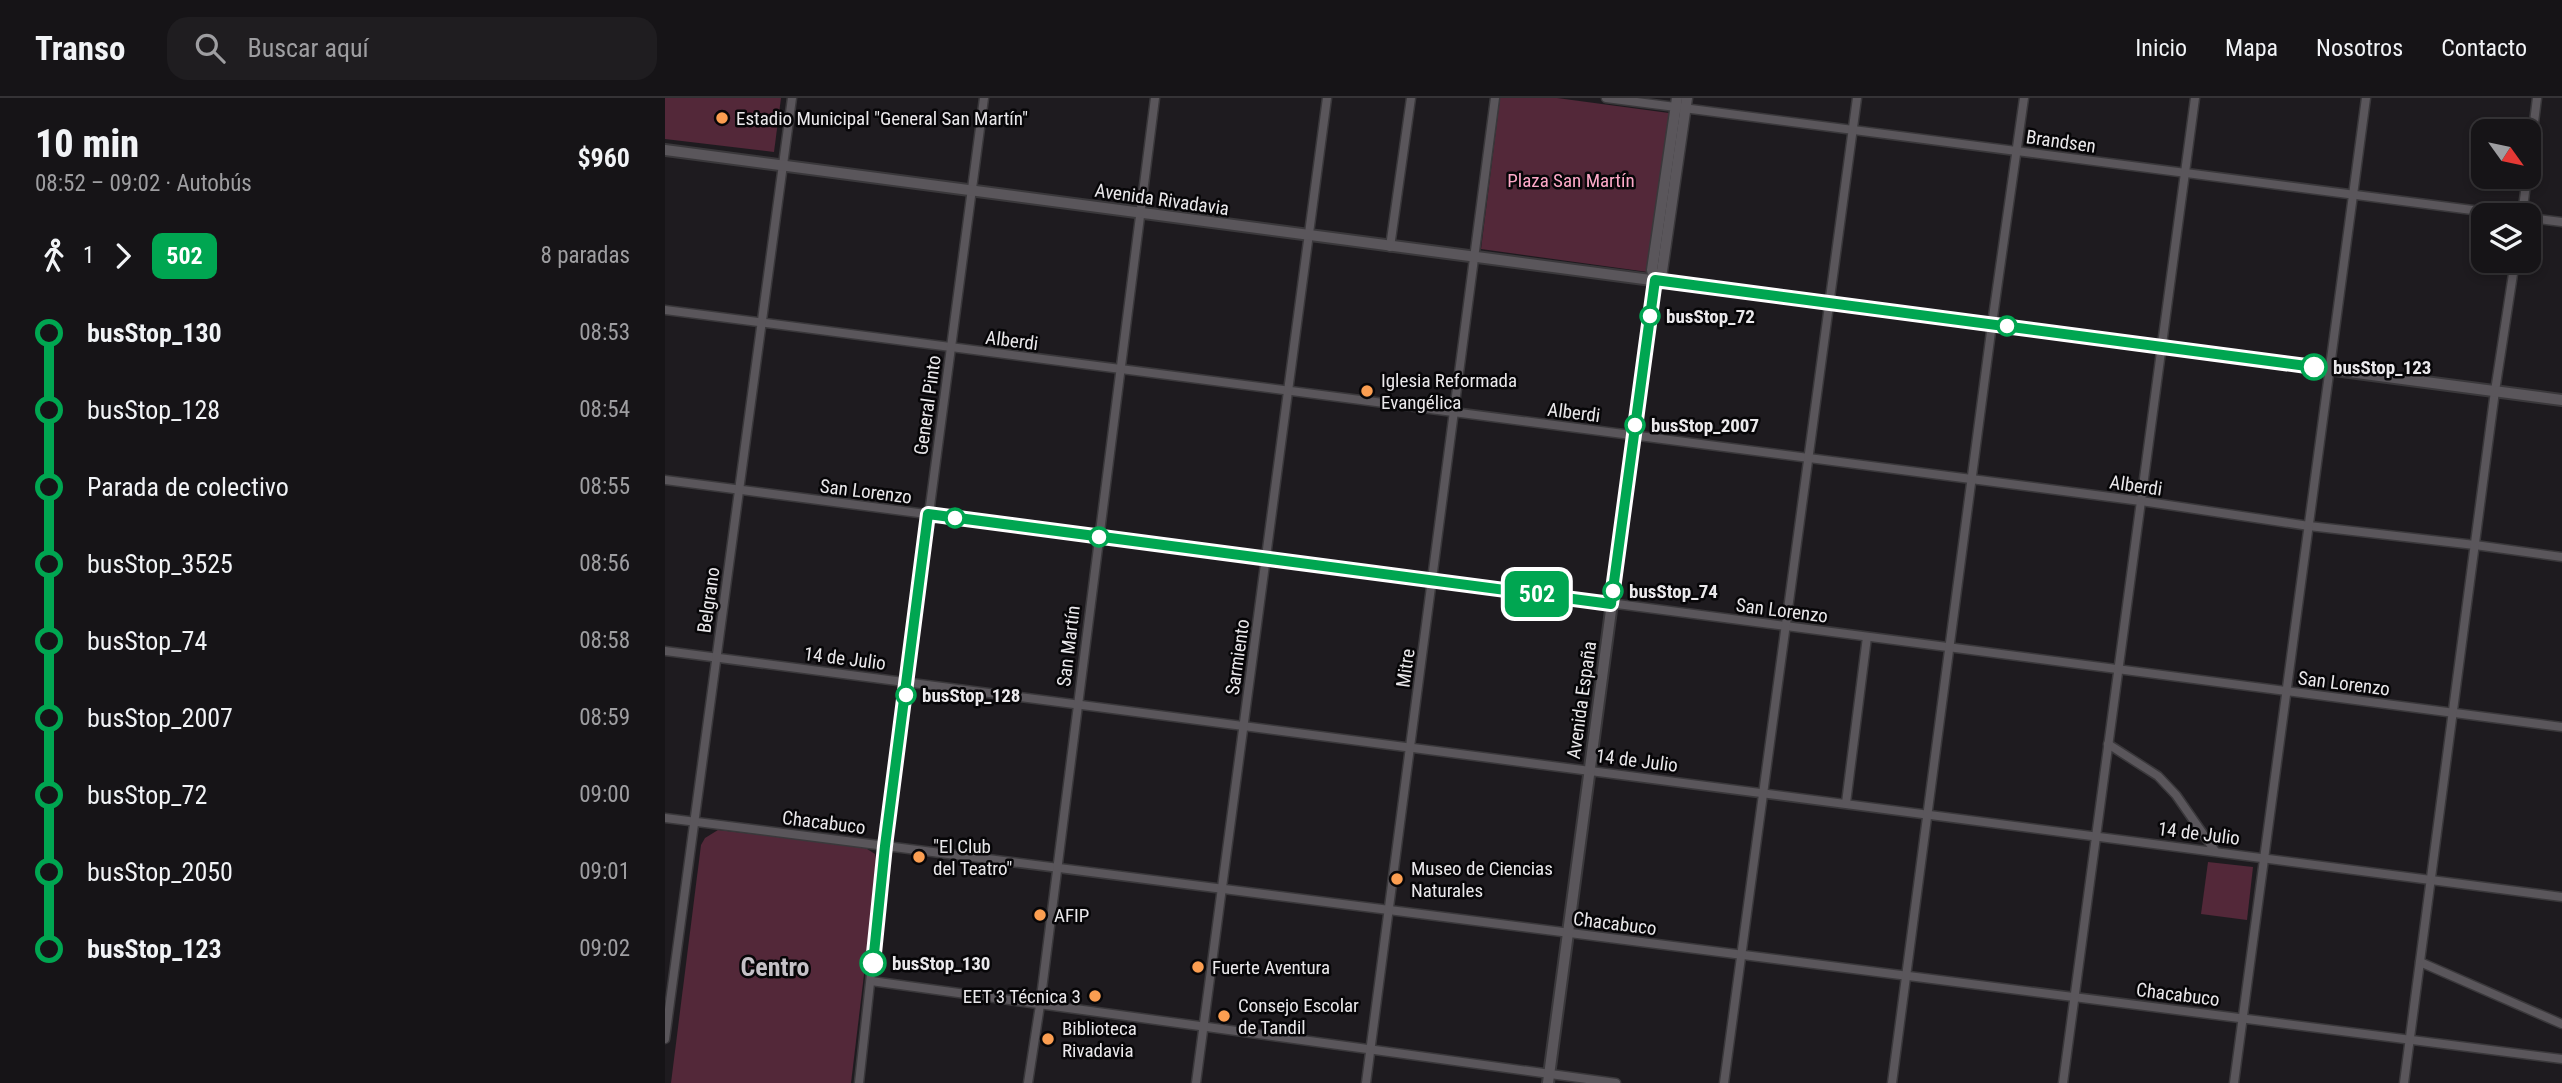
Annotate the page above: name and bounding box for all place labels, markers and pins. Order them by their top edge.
place label: Estadio Municipal "General San Martín" [736,107,1028,130]
marker: Estadio Municipal "General San Martín" [714,110,730,126]
place label: busStop_72 [1666,305,1755,328]
marker: busStop_72 [1640,306,1660,326]
unlabelled marker [1997,316,2017,336]
marker: busStop_123 [2301,354,2327,380]
place label: busStop_123 [2333,356,2431,379]
place label: Iglesia Reformada Evangélica [1381,369,1517,414]
marker: Iglesia Reformada Evangélica [1359,383,1375,399]
place label: busStop_2007 [1651,414,1759,437]
marker: busStop_2007 [1625,415,1645,435]
unlabelled marker [945,508,965,528]
unlabelled marker [1089,527,1109,547]
place label: busStop_74 [1629,580,1718,603]
marker: busStop_74 [1603,581,1623,601]
place label: busStop_128 [922,684,1020,707]
marker: busStop_128 [896,685,916,705]
place label: "El Club del Teatro" [933,835,1012,880]
marker: "El Club del Teatro" [911,849,927,865]
place label: Museo de Ciencias Naturales [1411,857,1553,902]
marker: Museo de Ciencias Naturales [1389,871,1405,887]
place label: AFIP [1054,904,1089,927]
marker: AFIP [1032,907,1048,923]
marker: busStop_130 [860,950,886,976]
place label: busStop_130 [892,952,990,975]
place label: Fuerte Aventura [1212,956,1330,979]
marker: Fuerte Aventura [1190,959,1206,975]
place label: EET 3 Técnica 3 [963,985,1081,1008]
marker: EET 3 Técnica 3 [1087,988,1103,1004]
place label: Consejo Escolar de Tandil [1238,994,1359,1039]
marker: Consejo Escolar de Tandil [1216,1008,1232,1024]
place label: Biblioteca Rivadavia [1062,1017,1137,1062]
marker: Biblioteca Rivadavia [1040,1031,1056,1047]

